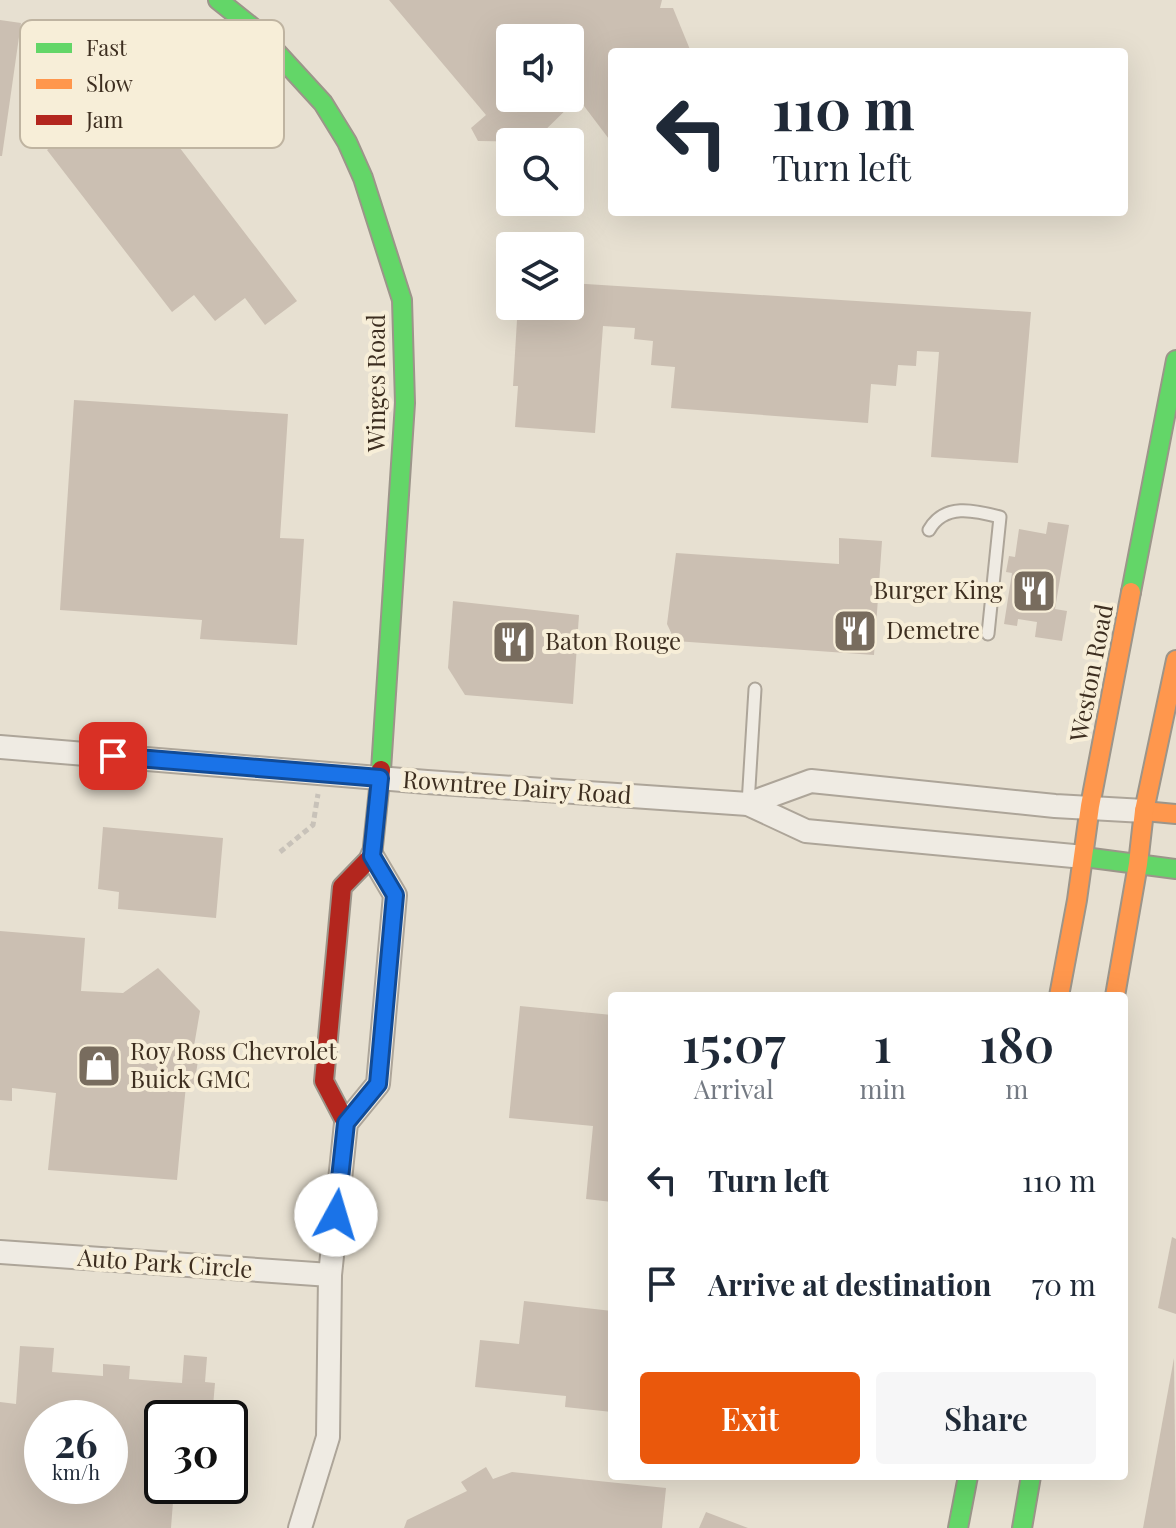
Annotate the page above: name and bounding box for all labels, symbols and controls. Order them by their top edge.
legend [20,20,284,148]
map controls [496,24,584,320]
button: sound [496,24,584,112]
text: Fast [86,32,128,62]
text: Slow [86,68,133,98]
text: 110 m [772,70,915,145]
icon: left [640,80,744,184]
text: Jam [85,104,124,134]
button: search [496,128,584,216]
text: Turn left [772,142,911,190]
button: layers [496,232,584,320]
street label: Winges Road [359,314,391,453]
restaurant icon: Burger King [1010,567,1058,615]
place label: Burger King [873,573,1003,605]
street label: Weston Road [1061,601,1119,745]
restaurant icon: Demetre [831,607,879,655]
place label: Demetre [886,613,980,645]
restaurant icon: Baton Rouge [490,618,538,666]
place label: Baton Rouge [545,624,681,656]
pin [79,722,147,790]
icon: arrive [91,734,135,778]
street label: Rowntree Dairy Road [402,762,633,810]
text: 15:07 [682,1011,786,1075]
text: 1 [873,1011,892,1075]
text: 180 [979,1011,1054,1075]
place label: Roy Ross Chevrolet Buick GMC [130,1034,337,1094]
shop icon: Roy Ross Chevrolet Buick GMC [75,1042,123,1090]
text: Arrival [694,1071,774,1106]
text: min [859,1071,906,1106]
text: m [1005,1071,1028,1106]
icon: left [640,1158,684,1202]
text: Turn left [708,1160,829,1200]
text: 110 m [1022,1160,1096,1200]
position arrow [294,1173,378,1257]
street label: Auto Park Circle [76,1240,254,1284]
icon: arrive [640,1262,684,1306]
text: Arrive at destination [708,1264,991,1304]
text: 70 m [1032,1264,1096,1304]
button: Exit [640,1372,860,1464]
button: Share [876,1372,1096,1464]
speed limit sign: 30 [144,1400,248,1504]
text: 26 [54,1415,98,1468]
text: km/h [52,1458,100,1485]

